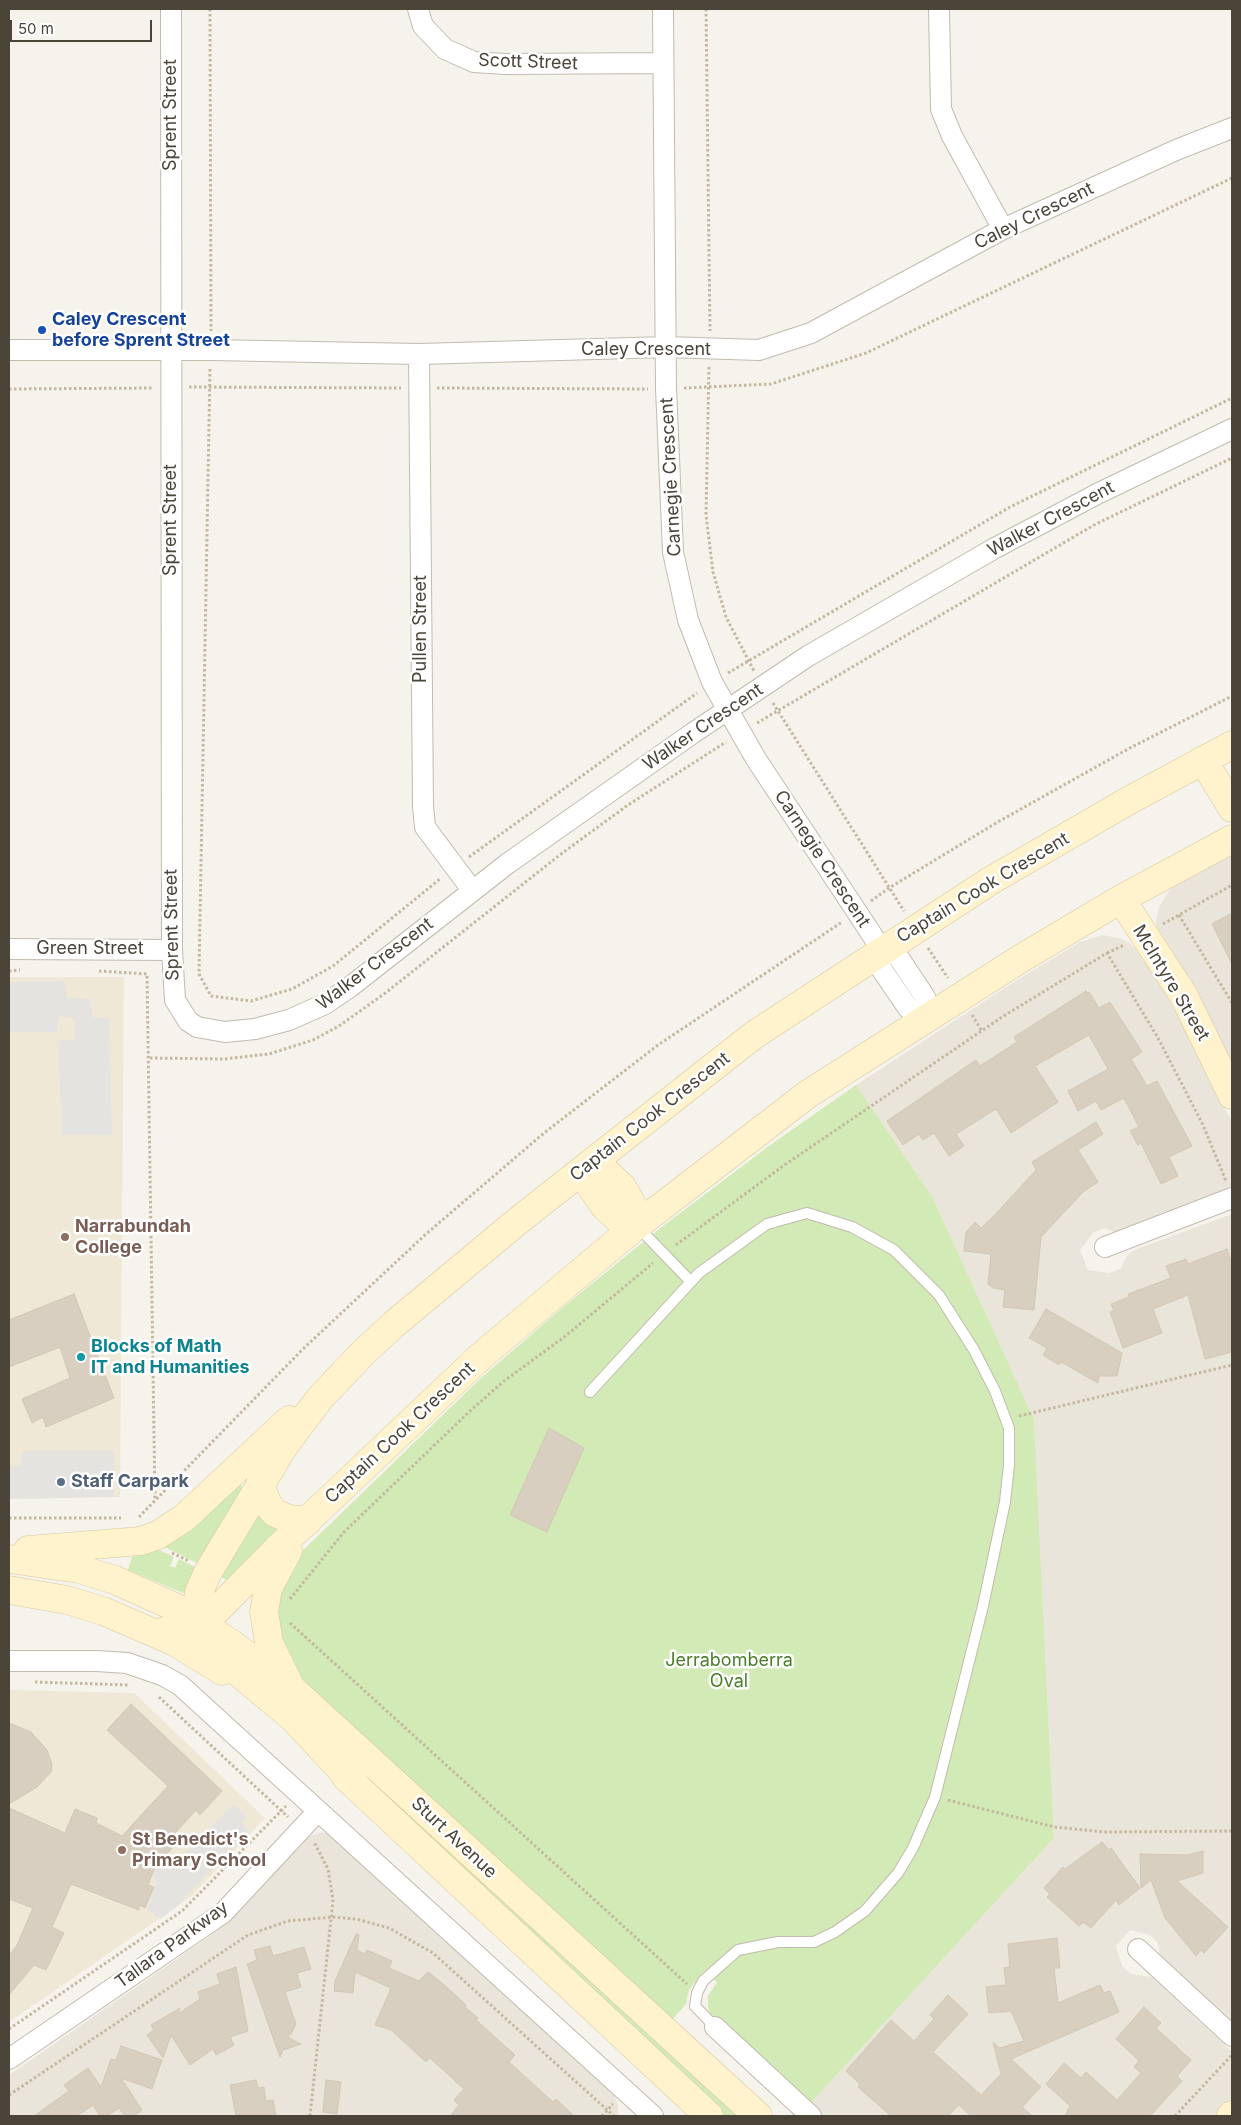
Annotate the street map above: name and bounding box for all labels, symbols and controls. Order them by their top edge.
scale bar [12,10,155,42]
text: 50 m [18,19,54,38]
street label: Scott Street [478,49,578,75]
street label: Sprent Street [160,59,182,171]
street label: Caley Crescent [971,178,1097,254]
place label: Caley Crescent before Sprent Street [52,309,230,352]
marker: Caley Crescent before Sprent Street [36,324,48,336]
street label: Caley Crescent [581,339,711,361]
street label: Carnegie Crescent [656,397,686,557]
street label: Sprent Street [160,464,182,576]
street label: Walker Crescent [984,477,1118,561]
street label: Pullen Street [410,575,432,683]
street label: Walker Crescent [639,679,767,775]
street label: Carnegie Crescent [770,786,874,932]
street label: Captain Cook Crescent [893,828,1073,948]
street label: Sprent Street [160,869,184,981]
street label: Walker Crescent [313,913,437,1015]
street label: McIntyre Street [1128,921,1214,1045]
street label: Green Street [36,938,144,960]
street label: Captain Cook Crescent [566,1048,734,1186]
place label: Narrabundah College [75,1216,191,1258]
marker: Narrabundah College [59,1231,71,1243]
place label: Blocks of Math IT and Humanities [91,1336,249,1378]
marker: Blocks of Math IT and Humanities [75,1351,87,1363]
street label: Captain Cook Crescent [321,1358,479,1508]
place label: Staff Carpark [71,1471,189,1493]
marker: Staff Carpark [55,1476,67,1488]
park label: Jerrabomberra Oval [665,1650,793,1692]
street label: Sturt Avenue [407,1793,501,1883]
place label: St Benedict's Primary School [132,1829,266,1872]
marker: St Benedict's Primary School [116,1844,128,1856]
street label: Tallara Parkway [111,1897,233,1993]

